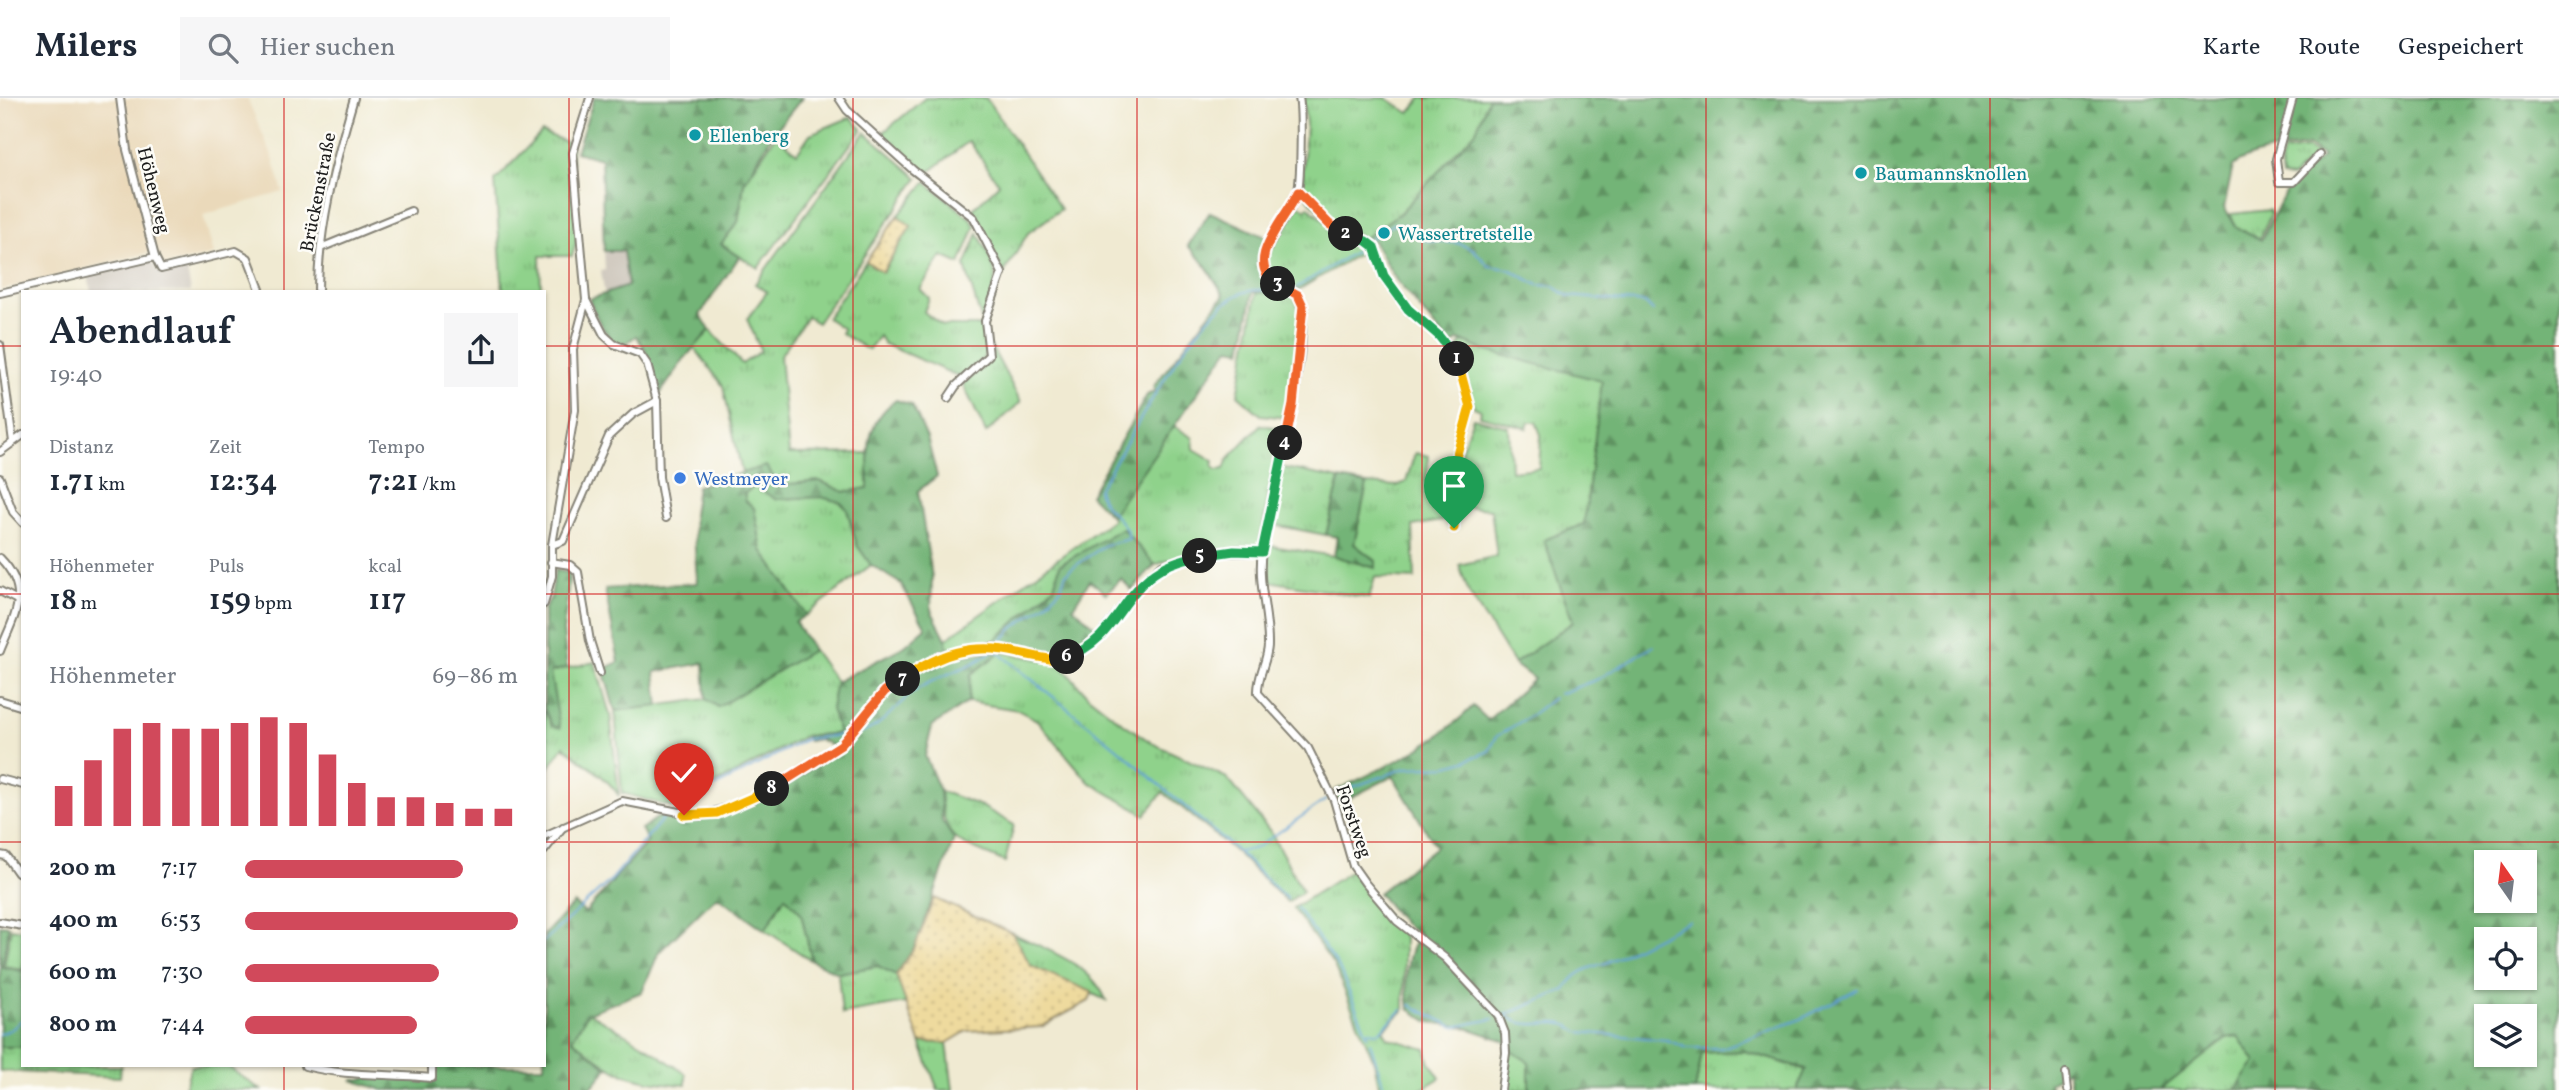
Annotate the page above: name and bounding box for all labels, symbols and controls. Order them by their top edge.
search box [180,17,670,80]
text: Milers [35,25,138,71]
icon: search [204,29,242,67]
text: Hier suchen [260,30,395,66]
text: Karte [2203,31,2260,65]
text: Route [2298,31,2360,65]
text: Gespeichert [2398,31,2524,65]
place label: Ellenberg [709,124,789,150]
marker: Ellenberg [687,127,703,143]
street label: Brückenstraße [295,130,343,255]
street label: Höhenweg [130,144,176,237]
place label: Baumannsknollen [1875,162,2027,188]
marker: Baumannsknollen [1853,165,1869,181]
pin: 2 [1328,216,1364,252]
text: 2 [1341,220,1350,246]
place label: Wassertretstelle [1398,222,1533,248]
marker: Wassertretstelle [1376,225,1392,241]
pin: 3 [1260,266,1296,302]
text: 3 [1273,270,1282,296]
text: Abendlauf [49,307,232,360]
button: share [444,313,518,387]
pin: 1 [1440,342,1474,376]
text: 1 [1453,345,1460,371]
text: 19:40 [49,360,102,392]
pin: 4 [1268,426,1302,460]
text: 4 [1279,429,1290,455]
text: Distanz [49,435,114,461]
text: Zeit [209,435,242,461]
text: Tempo [368,435,425,461]
pin [1424,456,1484,528]
text: 1.71 [49,461,94,503]
text: 12:34 [209,461,278,503]
text: 7:21 [368,461,418,503]
place label: Westmeyer [694,467,788,493]
icon: arrive [1435,467,1473,505]
marker: Westmeyer [672,470,688,486]
text: km [94,472,125,498]
text: /km [418,472,456,498]
pin: 5 [1182,538,1218,574]
text: 5 [1195,542,1204,568]
text: Höhenmeter [49,554,154,580]
text: Puls [209,554,244,580]
text: kcal [368,554,402,580]
text: 18 [49,580,77,622]
text: 159 [209,580,251,622]
text: 117 [368,580,407,622]
text: m [77,591,97,617]
text: bpm [251,591,293,617]
pin: 6 [1050,640,1084,674]
text: 6 [1061,643,1072,669]
text: Höhenmeter [49,661,176,693]
text: 69–86 m [432,661,518,693]
pin: 7 [886,662,920,696]
text: 7 [898,665,907,691]
pin [654,743,714,815]
icon: check [665,754,703,792]
pin: 8 [754,772,790,806]
text: 8 [766,775,777,801]
street label: Forstweg [1328,782,1378,862]
north arrow [2474,850,2538,914]
map controls [2474,850,2537,1067]
text: 200 m [49,853,116,885]
text: 7:17 [161,853,198,885]
text: 400 m [49,905,118,937]
text: 6:53 [161,905,201,937]
button: locate [2474,927,2537,990]
text: 600 m [49,957,117,989]
text: 7:30 [161,957,203,989]
button: layers [2474,1004,2537,1067]
text: 800 m [49,1009,117,1041]
text: 7:44 [161,1009,205,1041]

